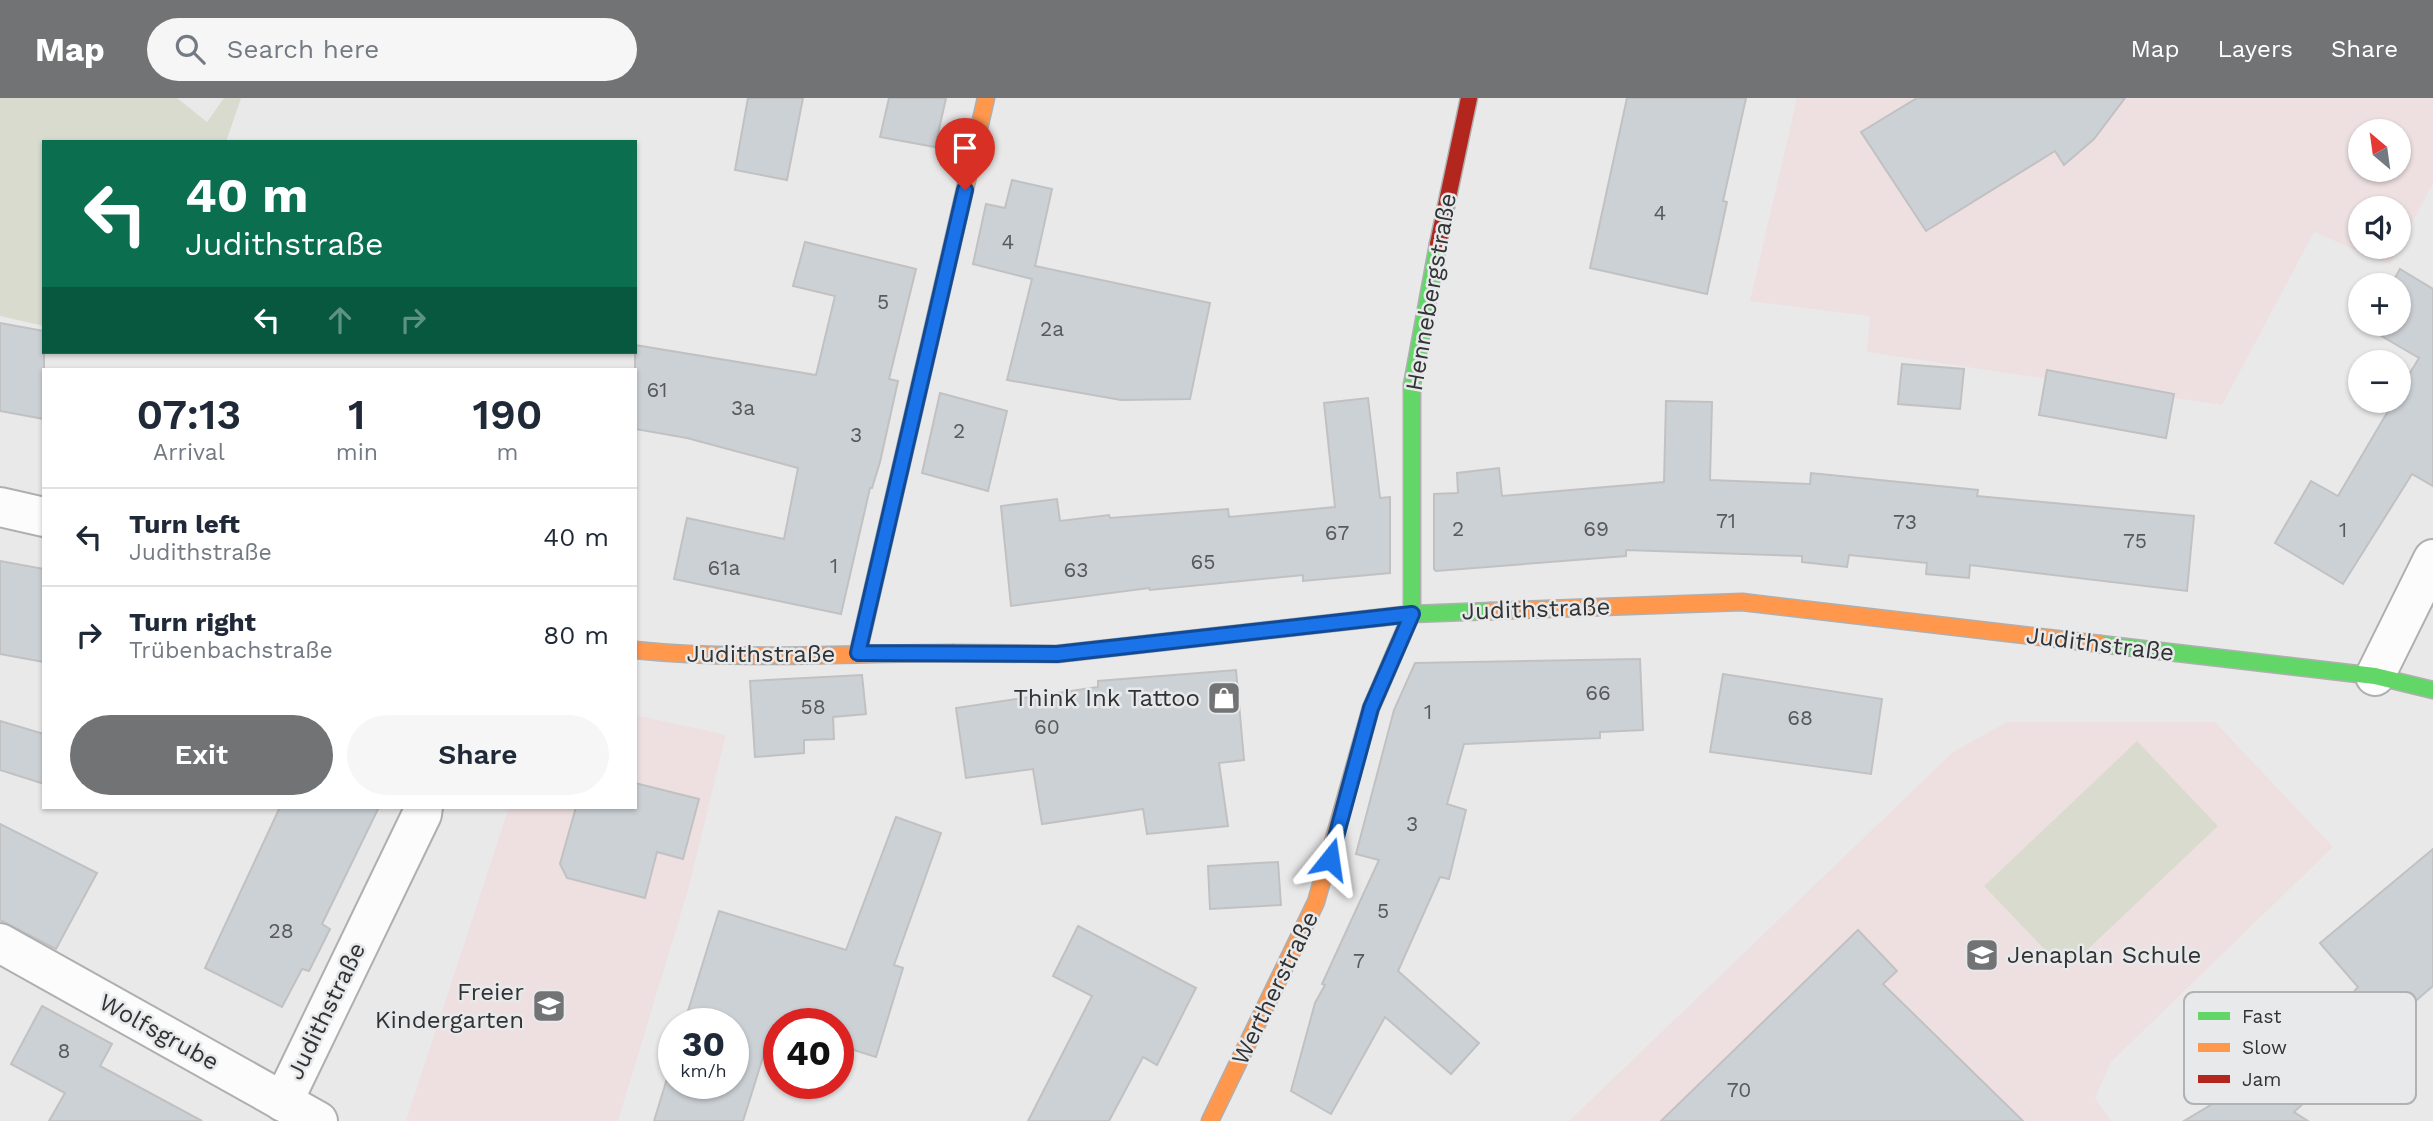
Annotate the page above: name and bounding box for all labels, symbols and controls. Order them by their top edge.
search box [147,18,637,81]
text: Map [35,30,105,69]
icon: search [171,30,209,68]
text: Search here [227,34,379,64]
text: Map [2131,35,2179,63]
text: Layers [2217,35,2293,63]
text: Share [2331,35,2398,63]
pin [935,118,995,190]
north arrow [2348,119,2412,182]
map controls [2348,119,2411,413]
icon: arrive [946,129,984,167]
text: 40 m [185,166,308,224]
icon: left [70,168,161,259]
street label: Hennebergstraße [1400,191,1462,393]
button: sound [2348,196,2411,259]
house number: 4 [1654,200,1666,225]
text: Judithstraße [185,225,384,263]
house number: 4 [1002,229,1014,254]
button: + [2348,273,2411,336]
house number: 5 [877,289,889,314]
icon: left [248,301,286,339]
icon: ahead [321,301,359,339]
icon: right [394,301,432,339]
house number: 2a [1040,316,1064,341]
button: − [2348,350,2411,413]
house number: 61 [647,377,667,402]
text: 07:13 [136,390,241,439]
text: 1 [348,390,366,439]
text: 190 [472,390,543,439]
house number: 3a [731,395,755,420]
house number: 2 [953,418,965,443]
house number: 3 [850,422,862,447]
text: Arrival [153,439,225,466]
text: min [336,439,378,466]
text: m [497,439,518,466]
house number: 71 [1716,508,1736,533]
text: Turn left [129,509,240,539]
house number: 73 [1893,509,1917,534]
house number: 2 [1452,516,1464,541]
house number: 69 [1583,516,1609,541]
house number: 1 [2339,517,2347,542]
icon: left [70,518,108,556]
house number: 67 [1325,520,1349,545]
text: 40 m [543,522,609,552]
house number: 75 [2123,528,2147,553]
text: Judithstraße [129,539,272,566]
house number: 65 [1191,549,1216,574]
house number: 1 [830,553,838,578]
house number: 61a [708,555,741,580]
house number: 63 [1063,557,1089,582]
street label: Judithstraße [1461,592,1611,626]
text: Turn right [129,607,256,637]
icon: right [70,616,108,654]
text: 80 m [543,620,609,650]
street label: Judithstraße [2024,621,2176,667]
text: Trübenbachstraße [129,637,333,664]
street label: Judithstraße [687,640,835,668]
shop icon: Think Ink Tattoo [1205,679,1243,717]
house number: 66 [1585,680,1611,705]
place label: Think Ink Tattoo [1014,684,1200,712]
house number: 58 [800,694,826,719]
house number: 1 [1424,699,1432,724]
house number: 68 [1787,705,1813,730]
house number: 60 [1034,714,1060,739]
button: Exit [70,715,333,795]
button: Share [347,715,609,795]
house number: 3 [1406,811,1418,836]
position arrow [1293,822,1367,896]
house number: 5 [1377,898,1389,923]
street label: Wertherstraße [1226,907,1324,1069]
house number: 28 [268,918,294,943]
school or university icon: Jenaplan Schule [1963,936,2001,974]
street label: Judithstraße [281,938,371,1084]
place label: Jenaplan Schule [2007,941,2201,969]
house number: 7 [1353,948,1365,973]
place label: Freier Kindergarten [375,978,524,1034]
school or university icon: Freier Kindergarten [530,987,568,1025]
street label: Wolfsgrube [94,988,224,1076]
legend [2184,992,2416,1104]
text: Fast [2242,1005,2281,1028]
speed limit sign: 40 [763,1008,854,1099]
text: 30 [682,1023,725,1065]
text: Slow [2242,1036,2287,1059]
house number: 8 [58,1038,70,1063]
text: km/h [680,1060,727,1081]
text: Jam [2242,1068,2281,1091]
house number: 70 [1727,1077,1751,1102]

